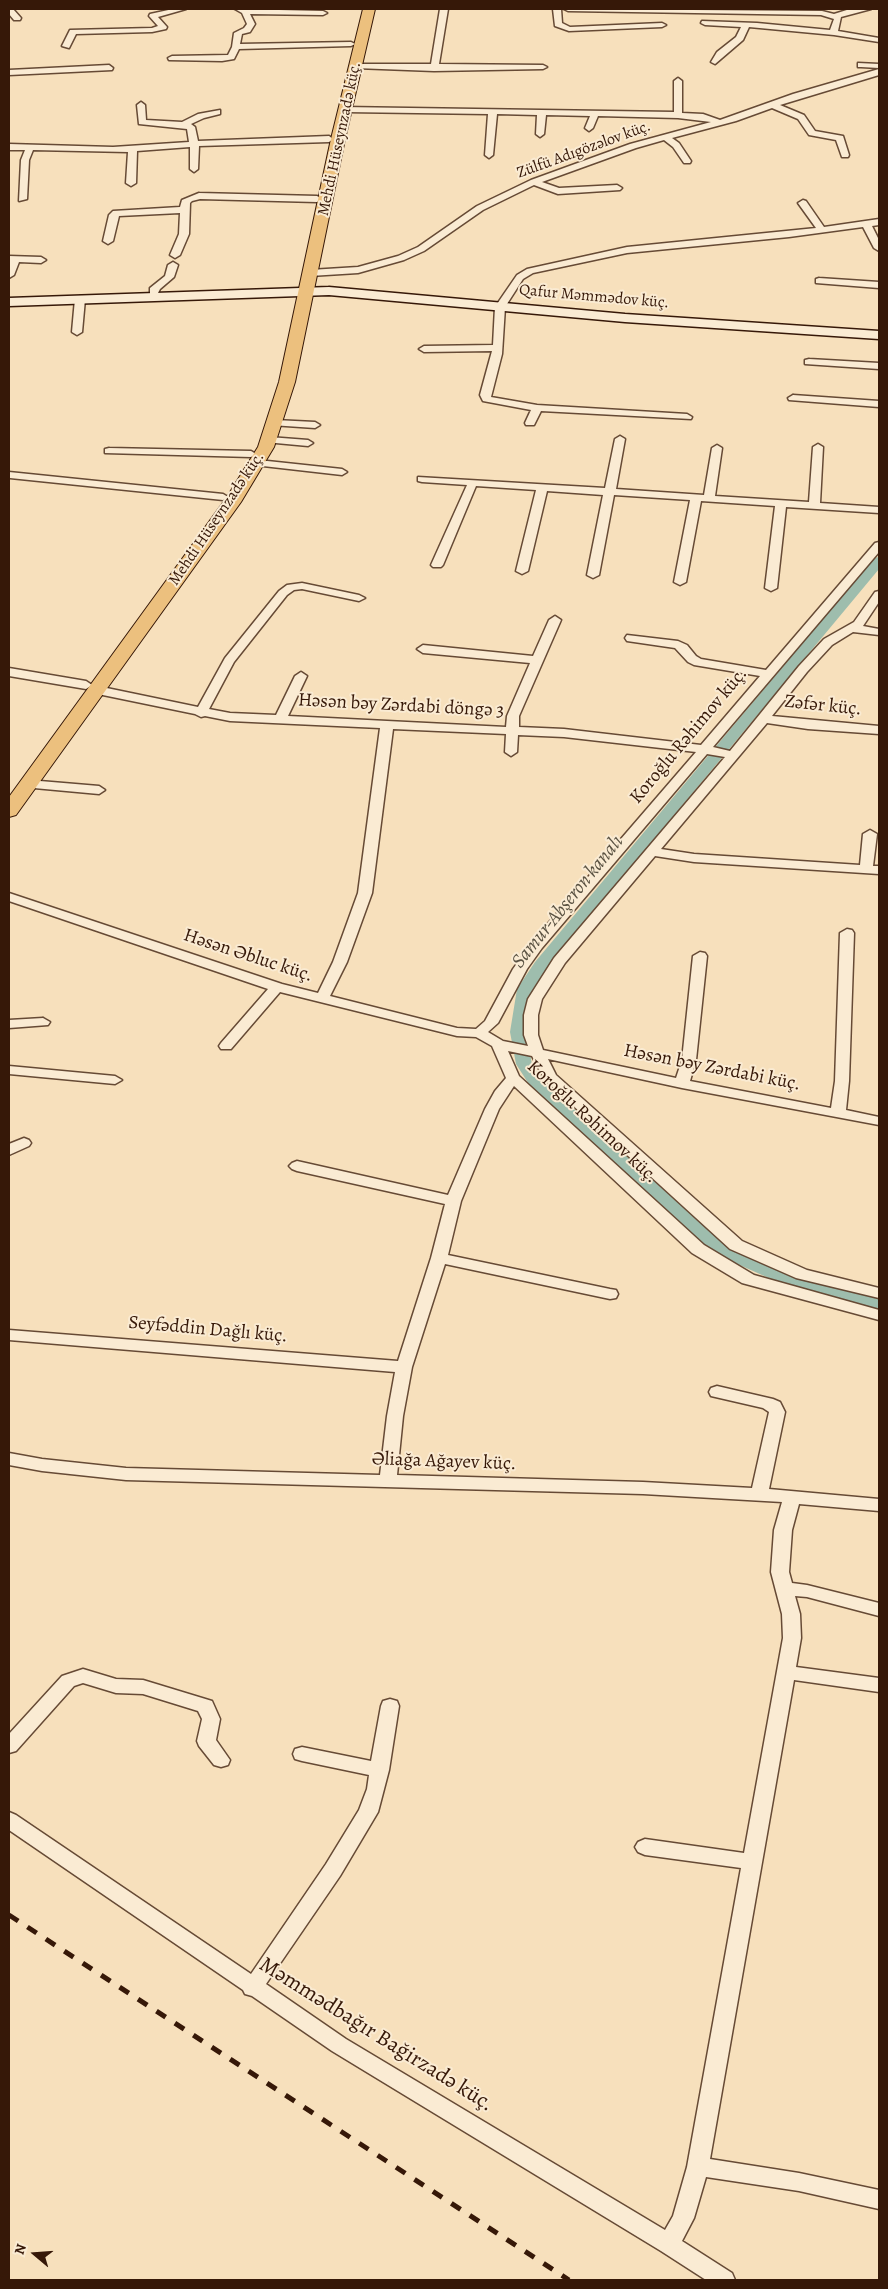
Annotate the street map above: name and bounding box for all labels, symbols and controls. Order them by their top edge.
street label: Mehdi Hüseynzadə küç. [314,60,366,218]
street label: Zülfü Adıgözəlov küç. [514,117,654,183]
street label: Qafur Məmmədov küç. [518,281,670,313]
street label: Mehdi Hüseynzadə küç. [165,449,269,589]
street label: Koroğlu Rəhimov küç. [625,663,753,809]
street label: Həsən bəy Zərdabi döngə 3 [297,689,505,723]
street label: Zəfər küç. [783,691,863,721]
water label: Samur-Abşeron kanalı [507,831,629,973]
street label: Həsən Əbluc küç. [180,924,316,988]
street label: Həsən bəy Zərdabi küç. [622,1040,802,1096]
street label: Koroğlu Rəhimov küç. [522,1055,662,1189]
street label: Seyfəddin Dağlı küç. [128,1312,288,1348]
street label: Əliağa Ağayev küç. [372,1448,516,1476]
street label: Məmmədbağır Bağirzadə küç. [254,1952,498,2118]
north arrow [10,2229,60,2279]
text: N [10,2241,31,2257]

